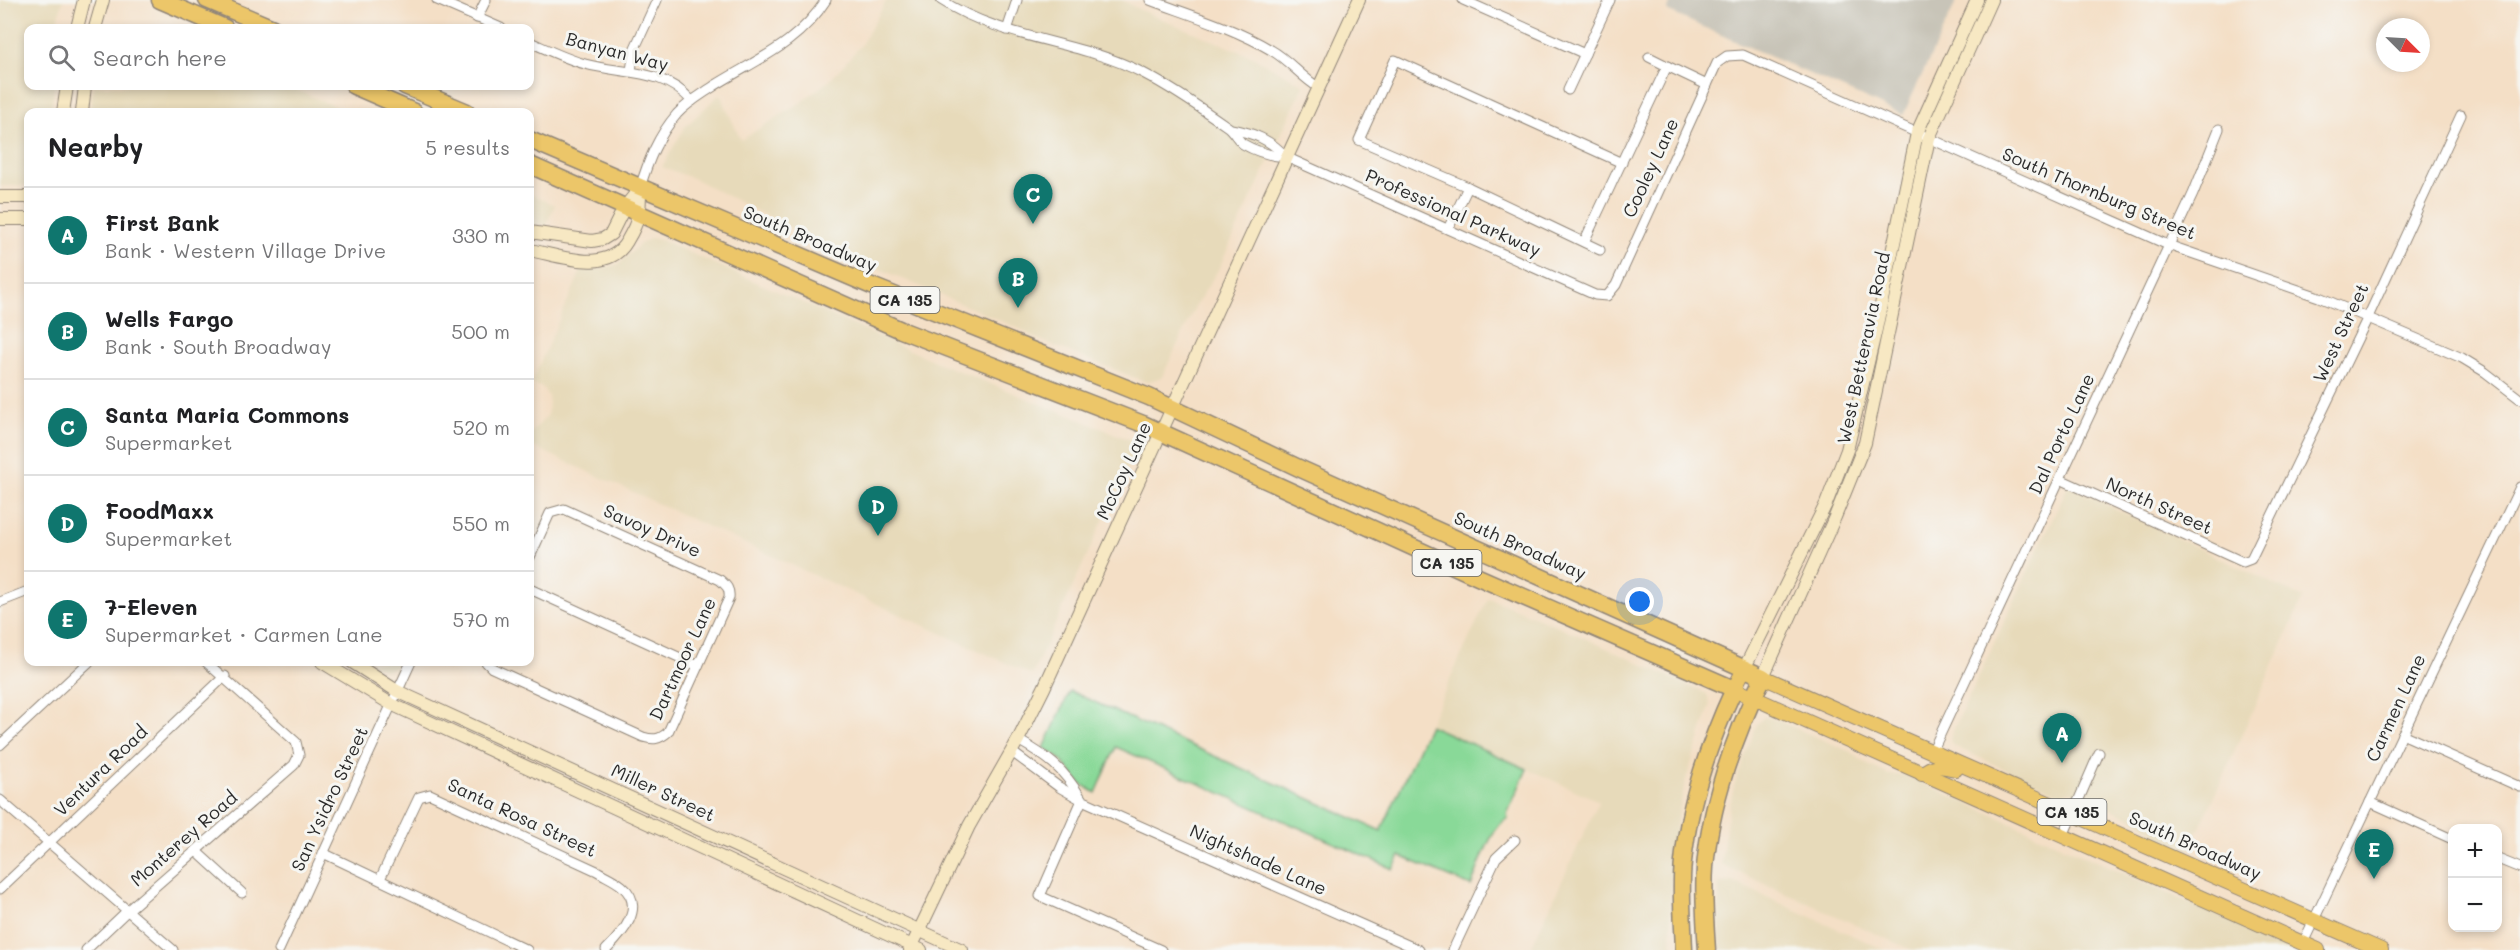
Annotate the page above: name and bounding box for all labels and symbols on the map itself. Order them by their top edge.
north arrow [2376,18,2430,72]
street label: Banyan Way [563,26,671,76]
street label: Cooley Lane [1617,114,1684,221]
street label: South Thornburg Street [1999,141,2200,245]
street label: Professional Parkway [1362,163,1545,262]
pin: C [1014,174,1052,224]
street label: South Broadway [740,199,881,277]
street label: West Betteravia Road [1831,250,1895,446]
pin: B [998,258,1038,308]
street label: West Street [2307,279,2374,386]
road number: CA 135 [870,287,940,313]
street label: Dal Porto Lane [2023,369,2100,498]
street label: McCoy Lane [1090,418,1156,523]
street label: North Street [2102,471,2216,539]
pin: D [858,486,898,536]
street label: Savoy Drive [600,498,705,562]
street label: South Broadway [1450,505,1590,585]
road number: CA 135 [1412,550,1482,576]
your location [1625,587,1654,616]
street label: Dartmoor Lane [643,593,721,724]
street label: Carmen Lane [2360,650,2431,765]
pin: A [2042,714,2082,763]
street label: Ventura Road [48,720,152,821]
street label: San Ysidro Street [285,722,373,875]
street label: Miller Street [608,758,719,827]
street label: Santa Rosa Street [444,772,601,862]
street label: Monterey Road [125,785,242,891]
road number: CA 135 [2038,799,2106,825]
street label: South Broadway [2125,805,2265,885]
street label: Nightshade Lane [1186,818,1331,900]
pin: E [2354,830,2394,879]

